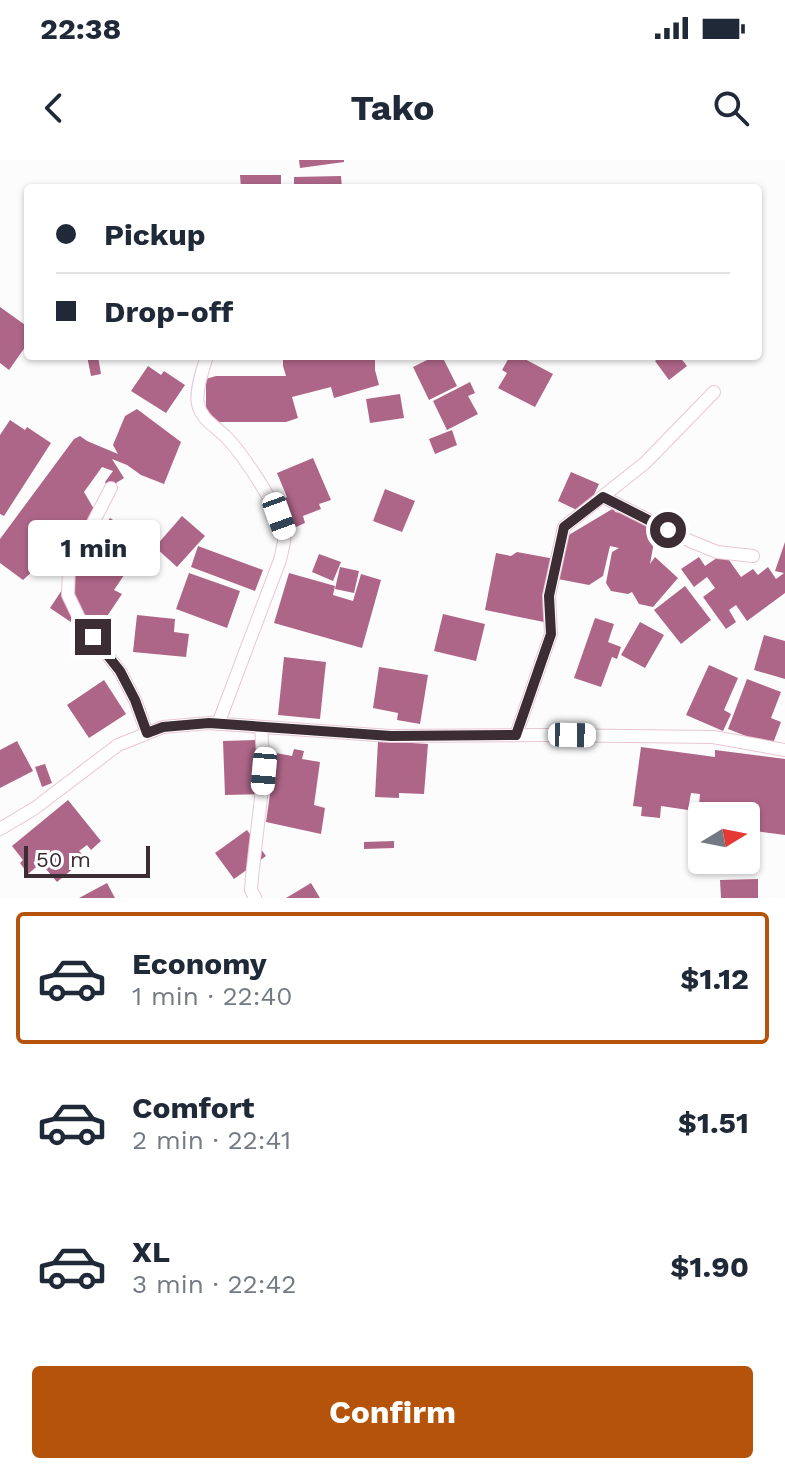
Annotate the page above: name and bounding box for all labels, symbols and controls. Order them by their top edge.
text: 22:38 [40,11,121,46]
icon: back [32,86,76,130]
icon: search [709,86,753,130]
text: Tako [350,87,435,129]
text: Pickup [104,217,206,252]
text: Drop-off [104,294,233,329]
car [260,489,298,543]
route start [650,512,686,548]
callout: 1 min [27,521,159,577]
text: 1 min [61,533,127,563]
route end [75,619,111,655]
car [548,723,596,747]
car [250,746,278,796]
north arrow [688,802,760,874]
map controls [688,802,760,874]
scale bar [24,842,150,878]
text: 50 m [36,847,91,872]
icon: car [36,942,108,1014]
text: Economy [132,946,267,981]
text: $1.12 [680,961,749,996]
text: 1 min · 22:40 [132,981,292,1011]
icon: car [36,1086,108,1158]
text: Comfort [132,1090,254,1125]
text: $1.51 [678,1105,749,1140]
text: 2 min · 22:41 [132,1125,291,1155]
icon: car [36,1230,108,1302]
text: XL [132,1234,170,1269]
text: $1.90 [670,1249,749,1284]
text: 3 min · 22:42 [132,1269,296,1299]
button: Confirm [32,1366,753,1458]

